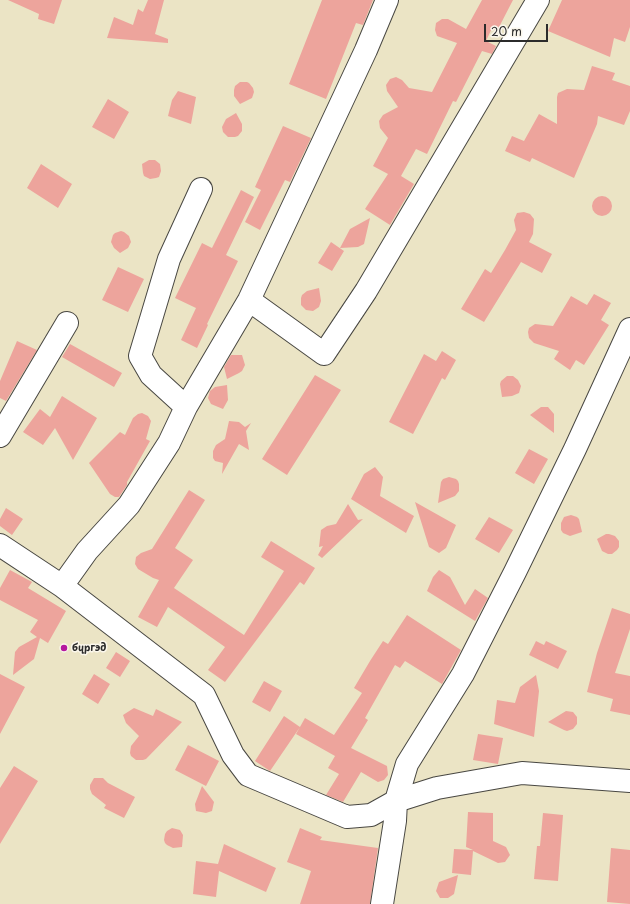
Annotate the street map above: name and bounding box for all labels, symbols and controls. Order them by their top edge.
scale bar [486,16,550,42]
text: 20 m [491,22,522,40]
place label: бүргэд [72,642,106,654]
marker: бүргэд [59,643,69,653]

